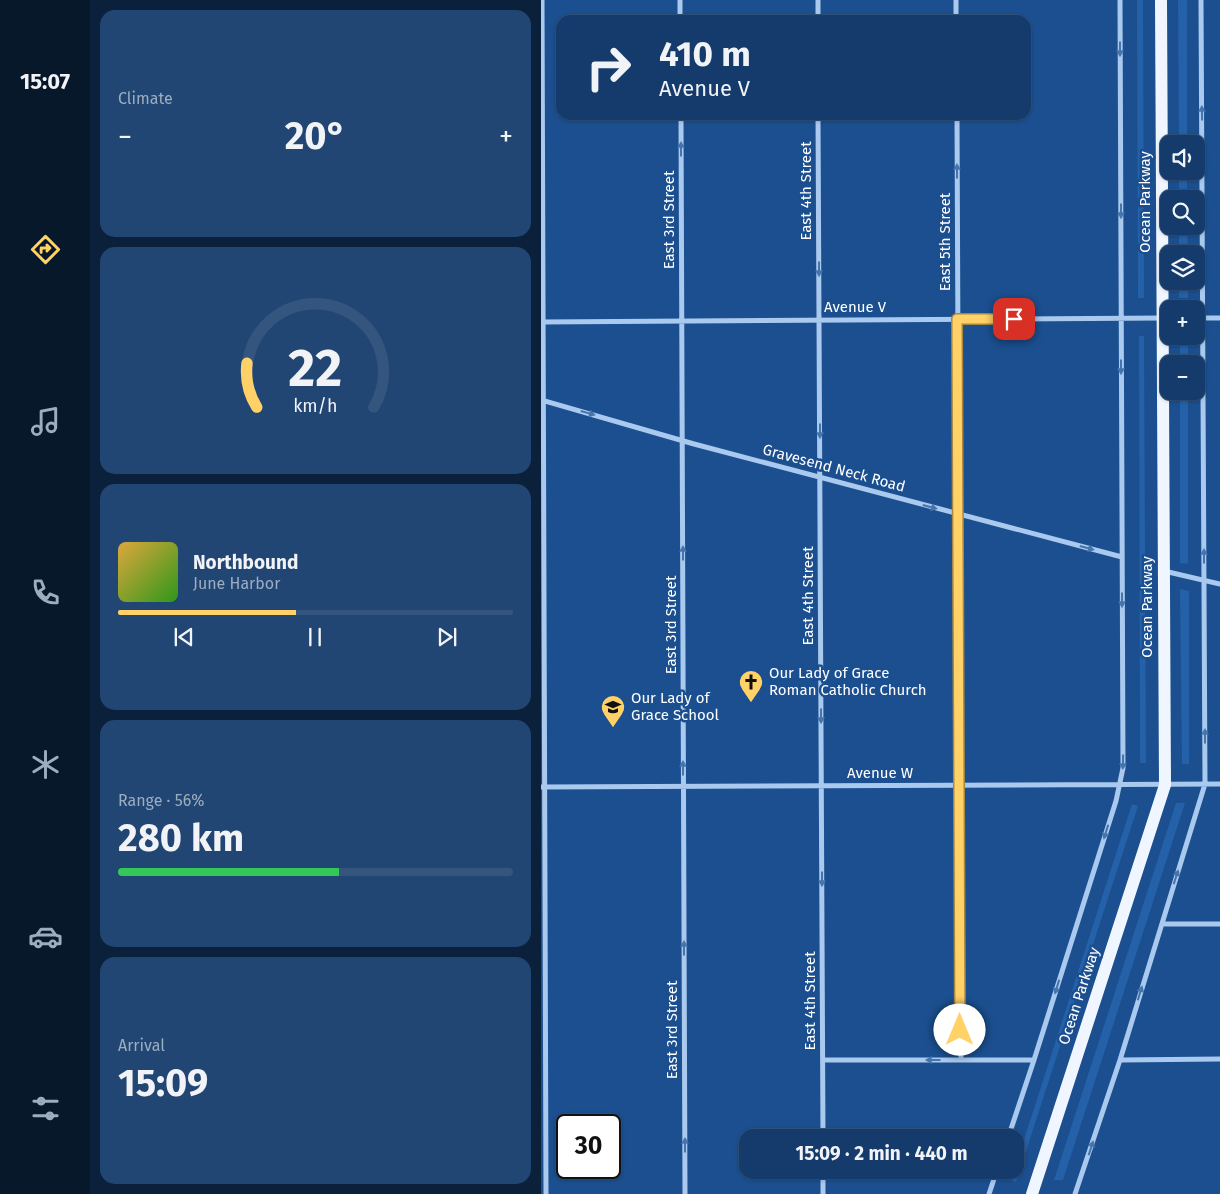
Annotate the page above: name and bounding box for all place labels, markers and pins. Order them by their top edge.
pin [993,298,1035,340]
place label: Our Lady of Grace Roman Catholic Church [769,664,927,699]
church icon: Our Lady of Grace Roman Catholic Church [738,669,764,703]
place label: Our Lady of Grace School [631,689,720,724]
school or university icon: Our Lady of Grace School [600,694,626,728]

